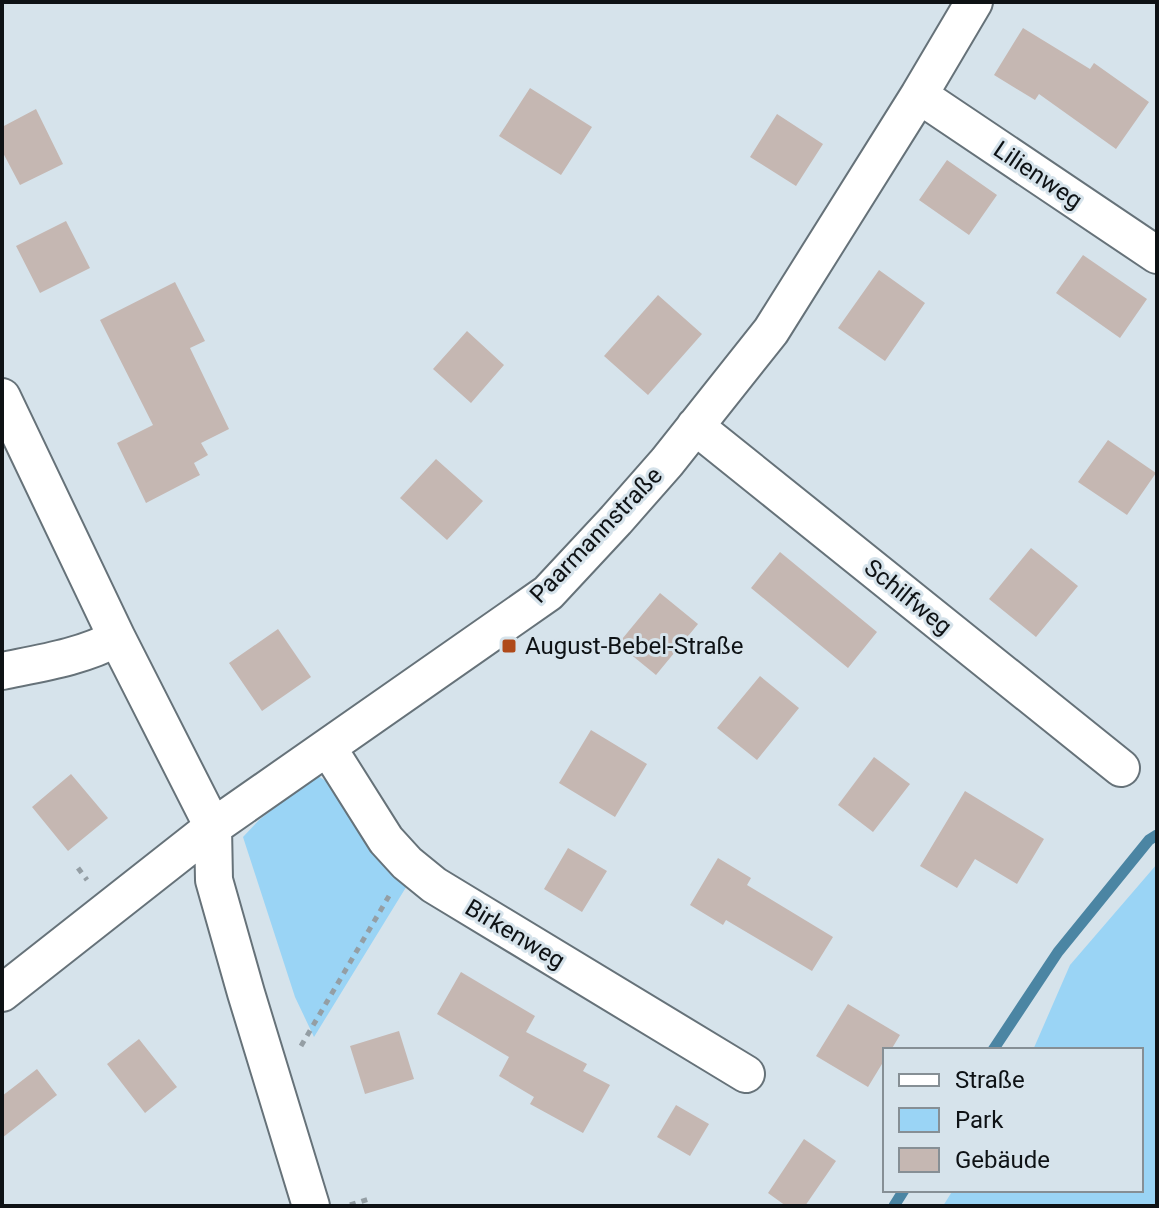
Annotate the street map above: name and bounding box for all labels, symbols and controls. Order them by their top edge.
street label: Lilienweg [988,135,1088,215]
street label: Paarmannstraße [524,461,668,609]
street label: Schilfweg [859,553,957,641]
place label: August-Bebel-Straße [525,632,744,660]
marker: August-Bebel-Straße [500,637,518,655]
street label: Birkenweg [460,893,570,975]
legend [883,1048,1143,1192]
text: Straße [955,1066,1025,1094]
text: Park [955,1106,1004,1134]
text: Gebäude [955,1146,1050,1174]

